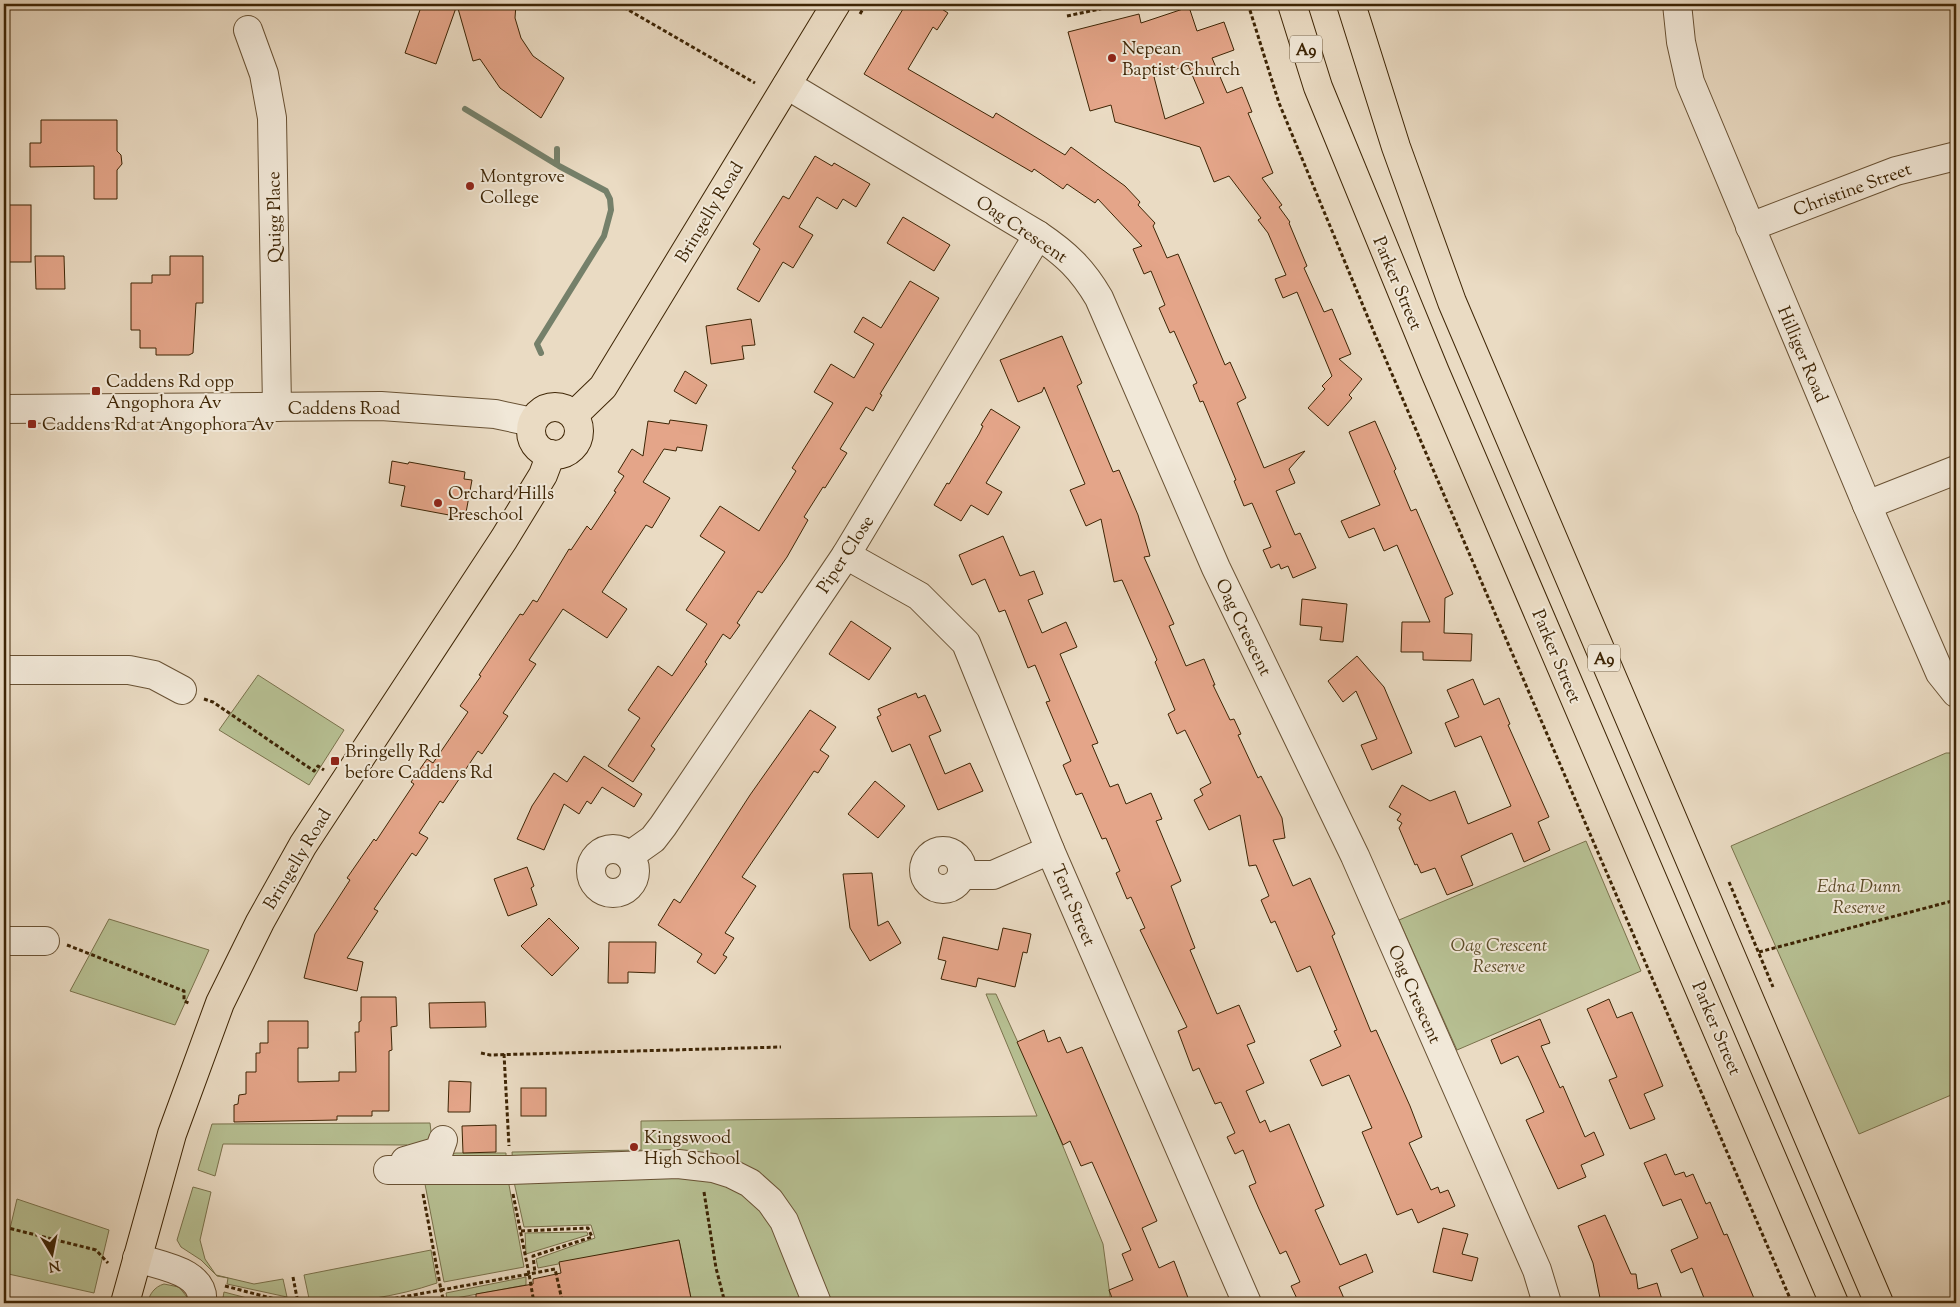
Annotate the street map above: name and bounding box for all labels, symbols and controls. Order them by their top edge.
road number: A9 [1290,36,1322,62]
place label: Nepean Baptist Church [1122,37,1241,84]
marker: Nepean Baptist Church [1106,52,1118,64]
street label: Christine Street [1790,157,1916,224]
street label: Bringelly Road [670,158,751,268]
place label: Montgrove College [480,165,565,212]
street label: Quigg Place [262,171,290,263]
marker: Montgrove College [464,180,476,192]
street label: Oag Crescent [970,190,1072,271]
street label: Parker Street [1365,233,1428,335]
street label: Hilliger Road [1769,303,1833,407]
place label: Caddens Rd opp Angophora Av [106,370,234,417]
marker: Caddens Rd opp Angophora Av [90,385,102,397]
street label: Caddens Road [288,397,400,423]
place label: Caddens Rd at Angophora Av [42,413,275,439]
marker: Caddens Rd at Angophora Av [26,418,38,430]
place label: Orchard Hills Preschool [448,482,554,529]
marker: Orchard Hills Preschool [432,497,444,509]
street label: Piper Close [812,511,882,599]
street label: Oag Crescent [1207,575,1277,681]
street label: Parker Street [1524,606,1587,708]
road number: A9 [1588,644,1620,671]
place label: Bringelly Rd before Caddens Rd [345,740,493,787]
marker: Bringelly Rd before Caddens Rd [329,755,341,767]
street label: Bringelly Road [258,805,339,915]
street label: Tent Street [1043,861,1101,951]
park label: Edna Dunn Reserve [1817,875,1902,922]
park label: Oag Crescent Reserve [1451,934,1548,981]
street label: Oag Crescent [1380,941,1447,1048]
street label: Parker Street [1684,978,1747,1080]
place label: Kingswood High School [644,1126,740,1173]
marker: Kingswood High School [628,1141,640,1153]
north arrow [28,1230,78,1280]
text: N [47,1254,61,1276]

